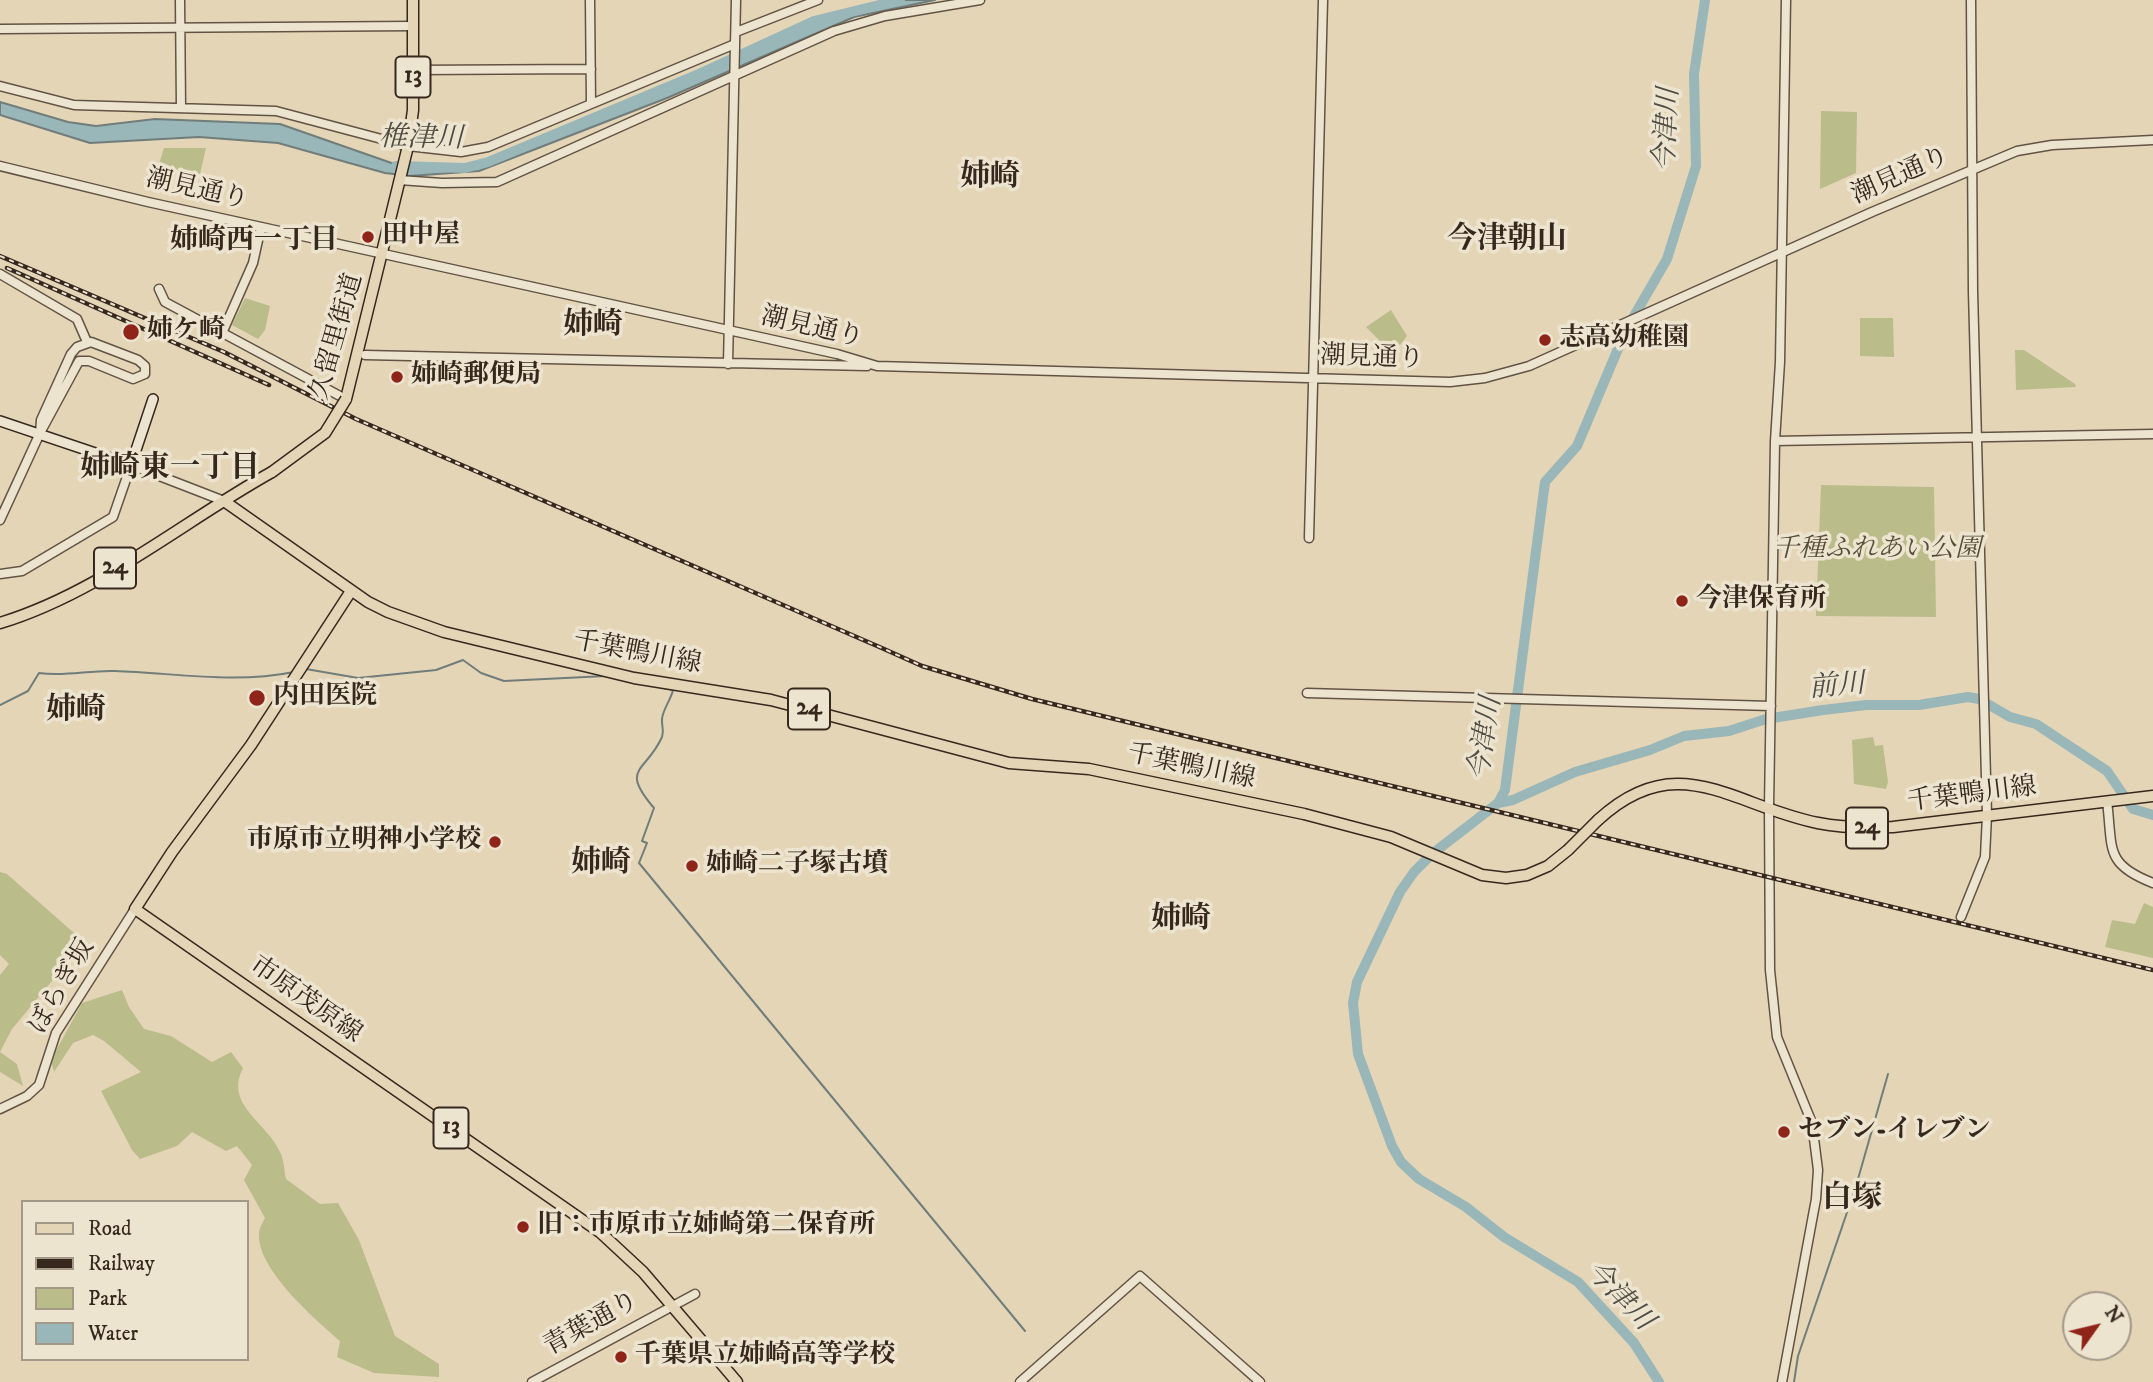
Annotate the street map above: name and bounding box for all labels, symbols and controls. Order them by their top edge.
road number: 13 [396,56,430,98]
water label: 今津川 [1650,87,1688,173]
water label: 椎津川 [379,122,463,158]
street label: 潮見通り [1847,142,1955,212]
district label: 姉崎 [960,161,1020,197]
street label: 潮見通り [143,164,251,218]
place label: 田中屋 [382,221,460,253]
district label: 今津朝山 [1447,223,1567,259]
district label: 姉崎西一丁目 [170,225,338,259]
marker: 田中屋 [360,229,376,245]
street label: 久留里街道 [305,270,371,404]
street label: 潮見通り [758,302,866,356]
district label: 姉崎 [563,309,623,345]
place label: 姉ケ崎 [147,316,225,348]
marker: 姉ケ崎 [121,322,141,342]
place label: 志高幼稚園 [1559,324,1689,356]
marker: 志高幼稚園 [1537,332,1553,348]
street label: 潮見通り [1319,342,1425,376]
place label: 姉崎郵便局 [411,361,541,393]
marker: 姉崎郵便局 [389,369,405,385]
district label: 姉崎東一丁目 [80,452,260,488]
park label: 千種ふれあい公園 [1773,535,1981,567]
road number: 24 [94,548,136,588]
place label: 今津保育所 [1696,585,1826,617]
marker: 今津保育所 [1674,593,1690,609]
street label: 千葉鴨川線 [570,626,704,682]
water label: 前川 [1808,669,1866,707]
place label: 内田医院 [273,682,377,714]
marker: 内田医院 [247,688,267,708]
road number: 24 [788,688,830,730]
district label: 姉崎 [46,694,106,730]
water label: 今津川 [1464,695,1510,783]
street label: 千葉鴨川線 [1124,739,1258,797]
street label: 千葉鴨川線 [1906,773,2038,819]
road number: 24 [1846,808,1888,848]
place label: 市原市立明神小学校 [247,826,481,858]
marker: 市原市立明神小学校 [487,834,503,850]
district label: 姉崎 [571,847,631,883]
place label: 姉崎二子塚古墳 [706,850,888,882]
marker: 姉崎二子塚古墳 [684,858,700,874]
district label: 姉崎 [1151,903,1211,939]
street label: ぼらぎ坂 [23,934,103,1040]
street label: 市原茂原線 [243,951,367,1051]
road number: 13 [434,1108,468,1148]
place label: セブン-イレブン [1798,1116,1991,1148]
marker: セブン-イレブン [1776,1124,1792,1140]
district label: 白塚 [1822,1182,1882,1218]
legend [21,1200,248,1361]
place label: 旧：市原市立姉崎第二保育所 [537,1211,875,1243]
text: Road [88,1216,132,1242]
marker: 旧：市原市立姉崎第二保育所 [515,1219,531,1235]
text: Railway [88,1251,155,1277]
water label: 今津川 [1577,1255,1659,1339]
text: Park [88,1286,127,1312]
street label: 青葉通り [539,1286,645,1364]
north arrow [2062,1291,2132,1361]
text: N [2099,1302,2127,1328]
text: Water [88,1321,138,1347]
place label: 千葉県立姉崎高等学校 [635,1341,895,1373]
marker: 千葉県立姉崎高等学校 [613,1349,629,1365]

